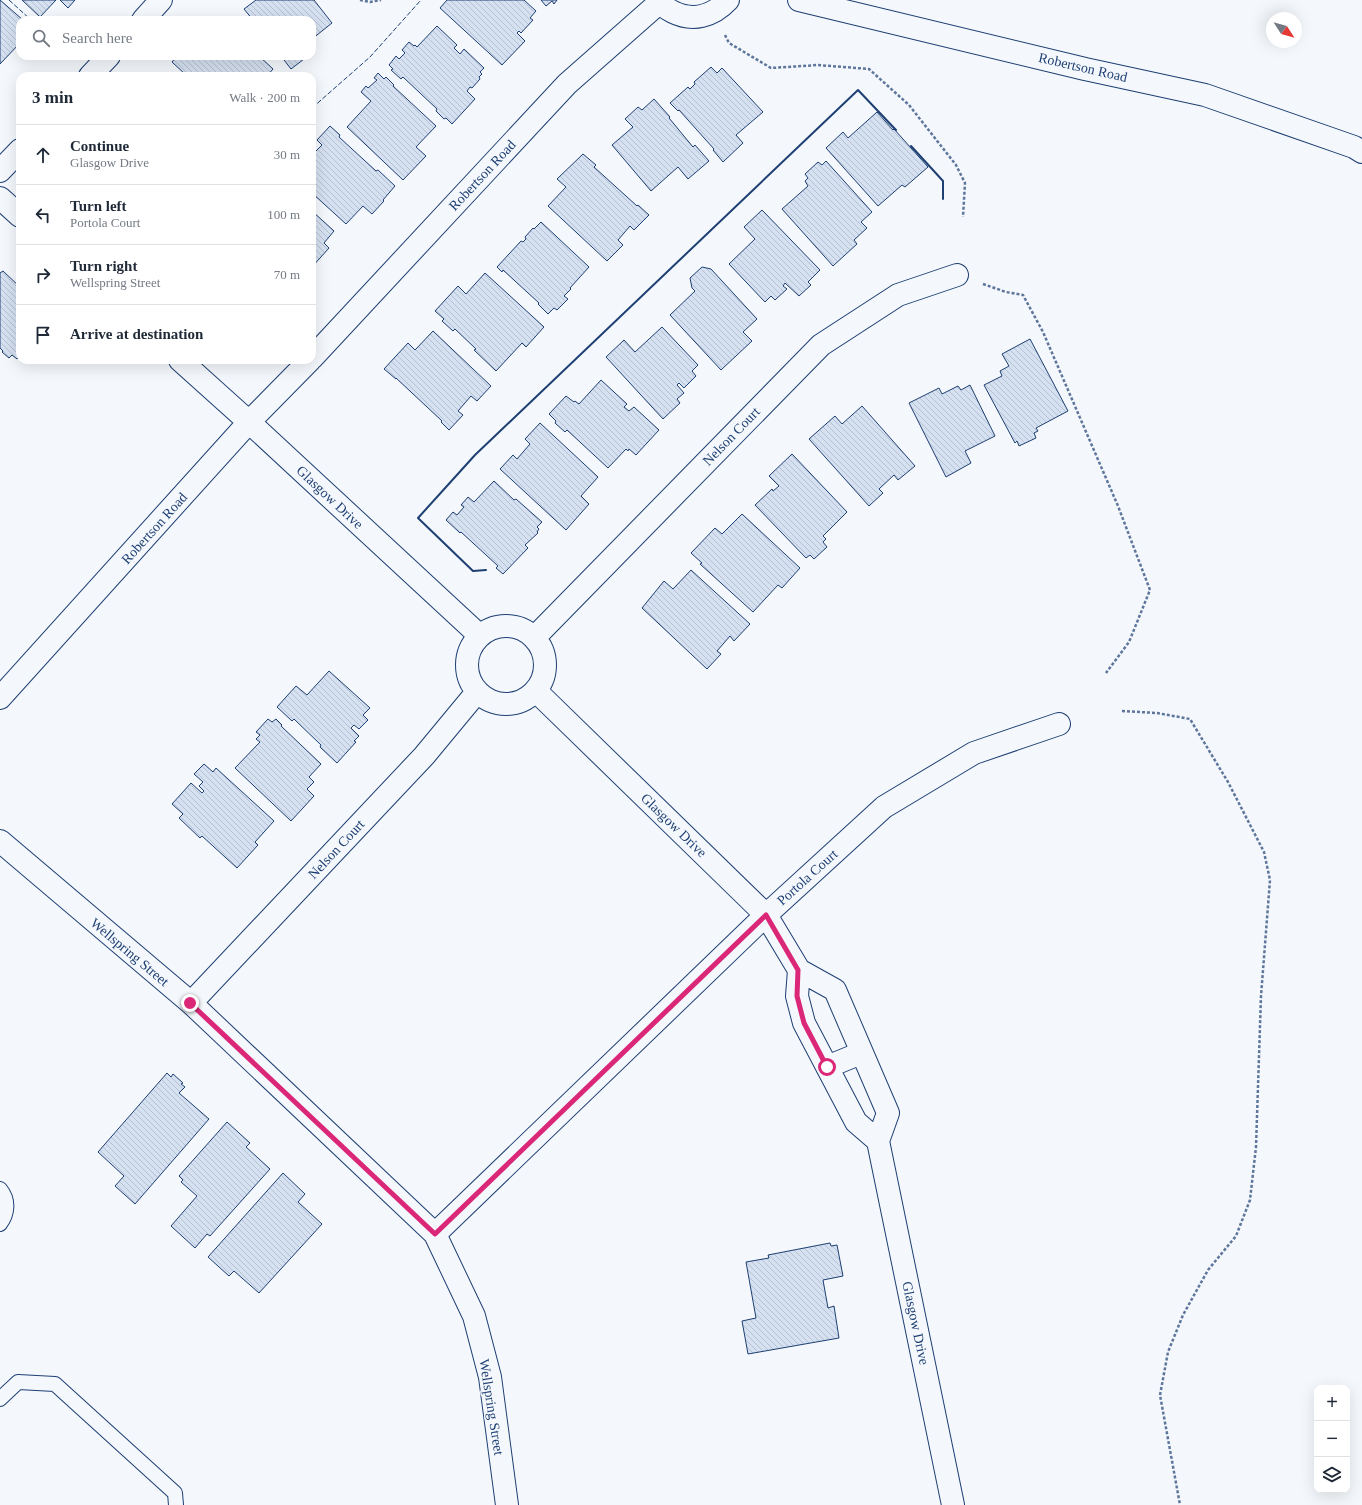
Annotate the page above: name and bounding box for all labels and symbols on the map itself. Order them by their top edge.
north arrow [1266,12,1302,48]
street label: Robertson Road [1037,50,1129,85]
street label: Robertson Road [446,137,519,214]
street label: Nelson Court [700,404,763,469]
street label: Glasgow Drive [293,463,366,532]
street label: Robertson Road [118,490,190,567]
street label: Glasgow Drive [638,790,709,860]
street label: Nelson Court [305,817,368,882]
street label: Portola Court [774,846,841,908]
street label: Wellspring Street [88,915,172,989]
route end [181,994,199,1012]
route start [818,1058,836,1076]
street label: Glasgow Drive [899,1280,932,1366]
street label: Wellspring Street [476,1358,507,1456]

